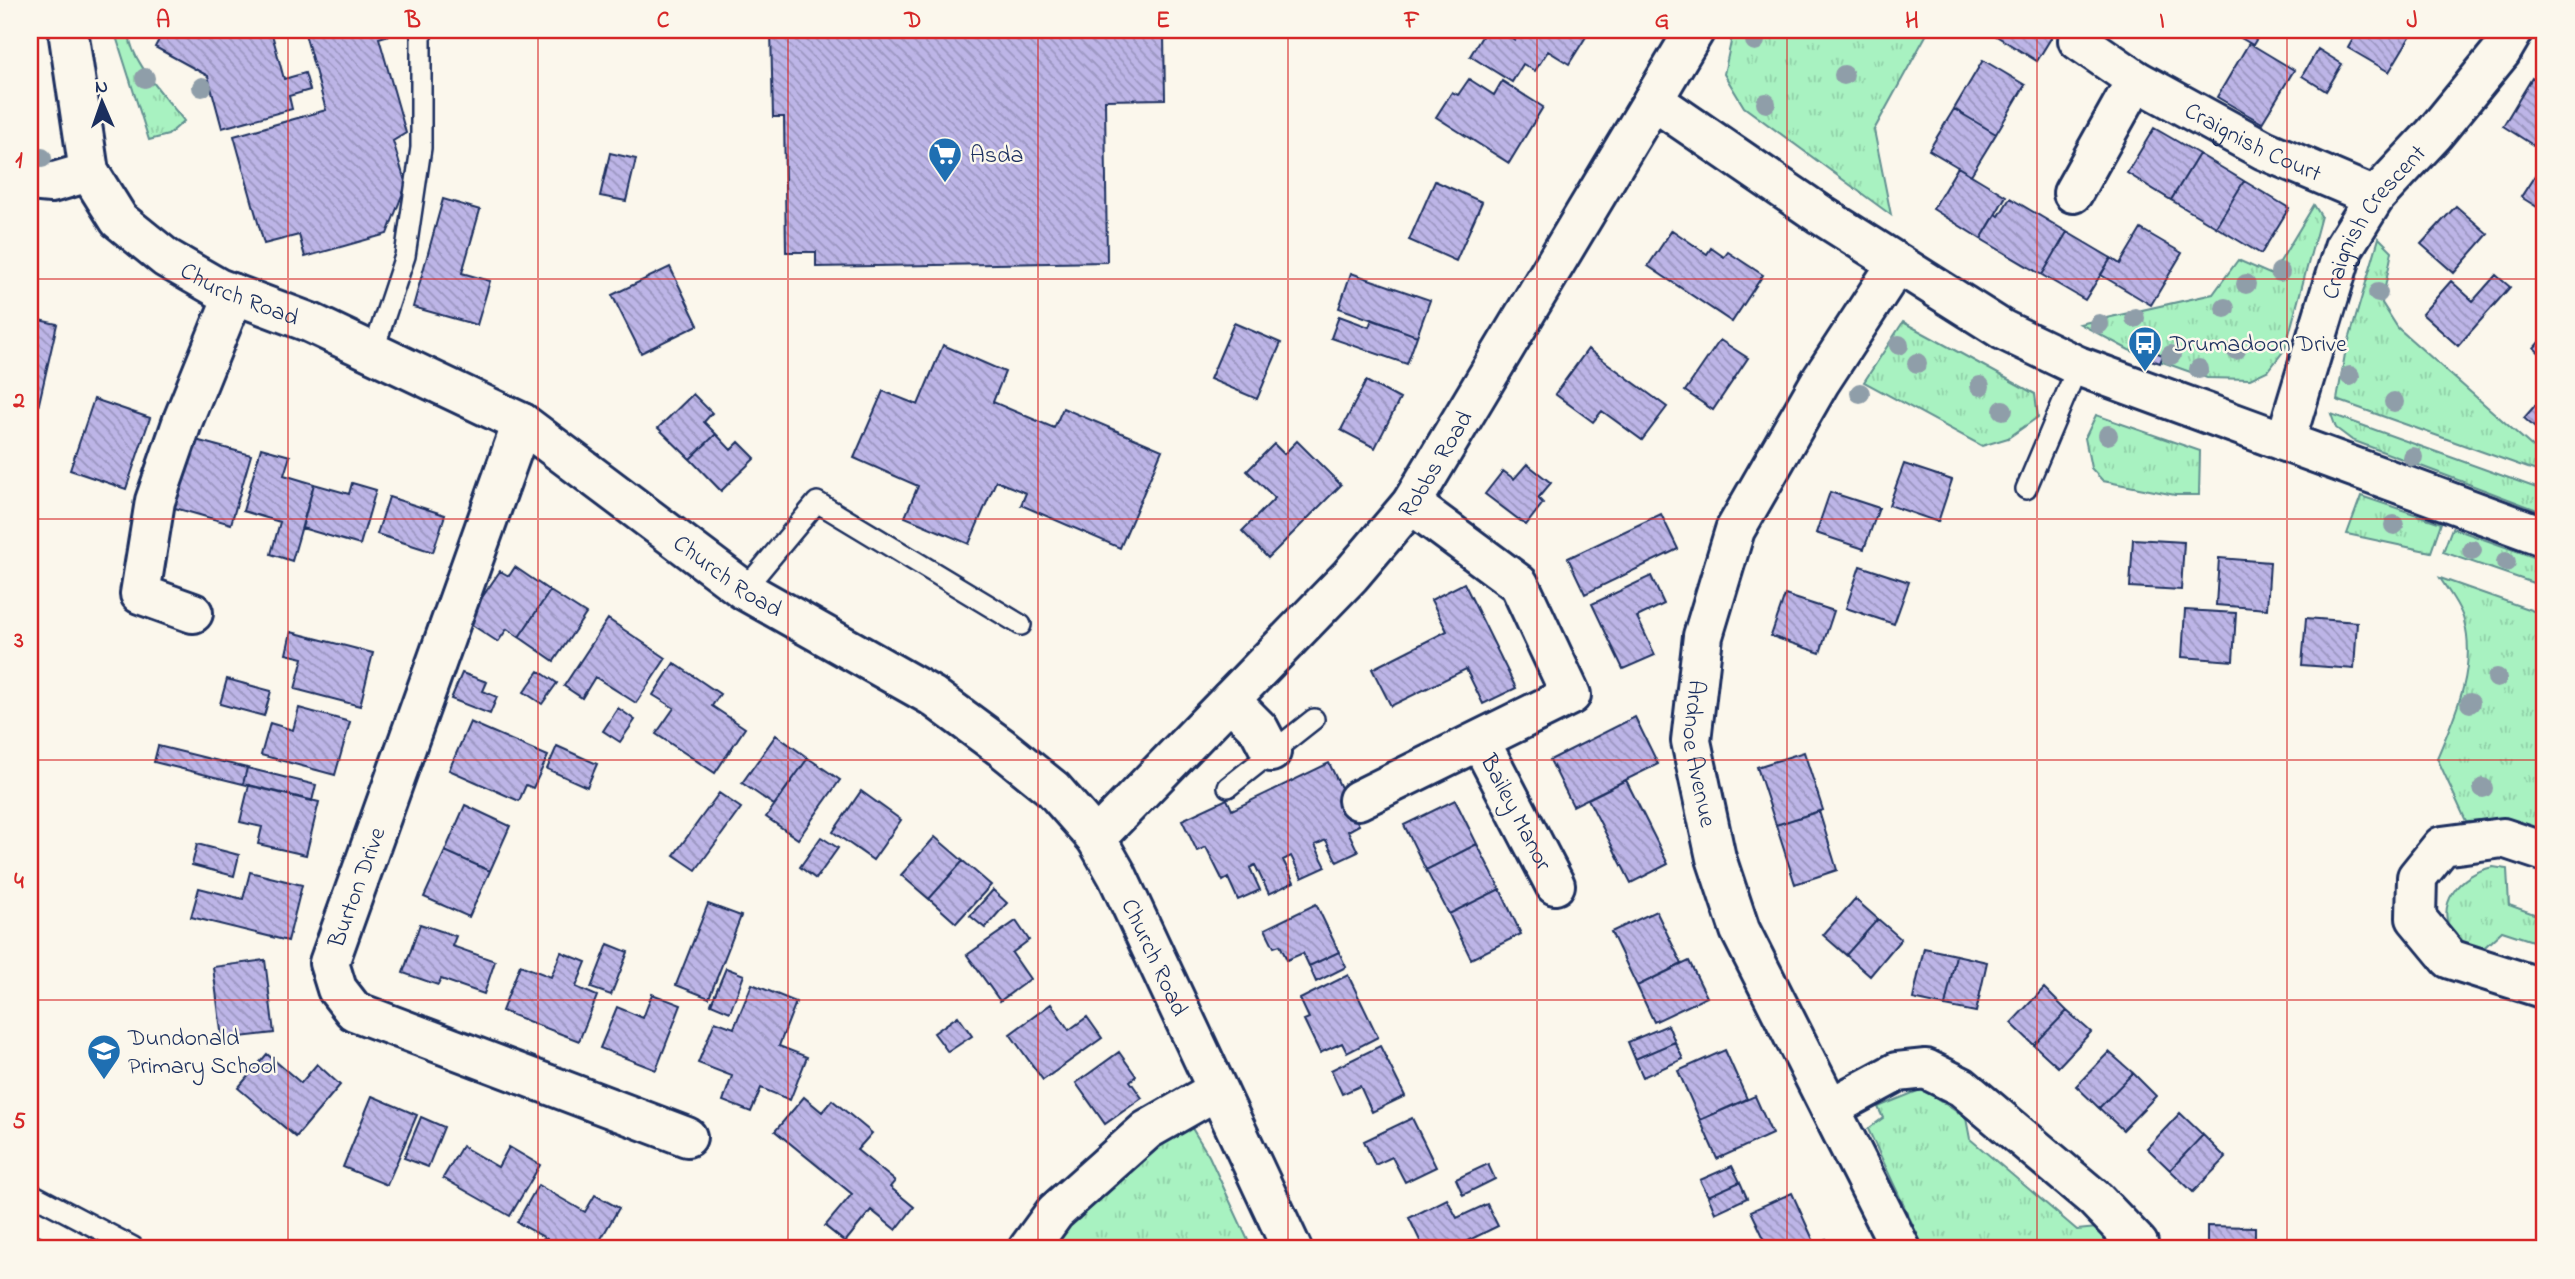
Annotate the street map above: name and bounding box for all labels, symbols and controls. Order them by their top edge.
text: A [156,5,170,38]
text: B [404,5,421,38]
text: C [657,5,670,38]
text: D [904,5,921,38]
text: E [1156,5,1170,38]
text: F [1404,5,1420,38]
text: G [1655,5,1669,38]
text: H [1905,5,1919,38]
text: I [2159,5,2165,38]
text: J [2406,5,2418,38]
north arrow [66,66,136,136]
text: N [95,74,109,101]
street label: Craignish Court [2177,95,2326,192]
supermarket icon: Asda [926,135,964,184]
street label: Craignish Crescent [2314,138,2436,304]
place label: Asda [970,139,1023,174]
text: 1 [15,145,23,178]
street label: Church Road [173,255,304,337]
bus stop icon: Drumadoon Drive [2126,324,2164,373]
place label: Drumadoon Drive [2169,328,2347,363]
text: 2 [12,385,25,418]
street label: Robbs Road [1391,404,1483,527]
street label: Church Road [665,527,788,628]
text: 3 [13,625,24,658]
street label: Ardnoe Avenue [1671,678,1724,831]
street label: Bailey Manor [1469,748,1560,878]
street label: Burton Drive [320,823,396,954]
text: 4 [14,866,24,899]
street label: Church Road [1111,894,1196,1023]
place label: Dundonald Primary School [127,1022,276,1086]
school or university icon: Dundonald Primary School [85,1032,123,1081]
text: 5 [12,1106,26,1139]

